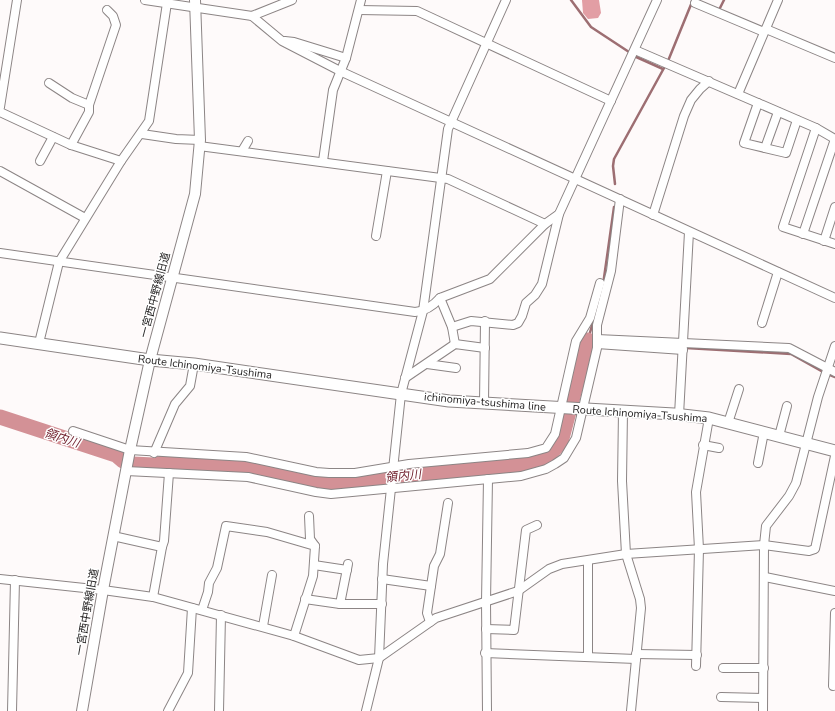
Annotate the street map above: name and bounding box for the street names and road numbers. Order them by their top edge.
street label: 一宮西中野線旧道 [136,251,174,339]
street label: Route Ichinomiya-Tsushima [137,351,273,383]
street label: ichinomiya-tsushima line [423,389,547,415]
street label: Route Ichinomiya-Tsushima [572,402,708,426]
street label: 一宮西中野線旧道 [72,567,102,657]

